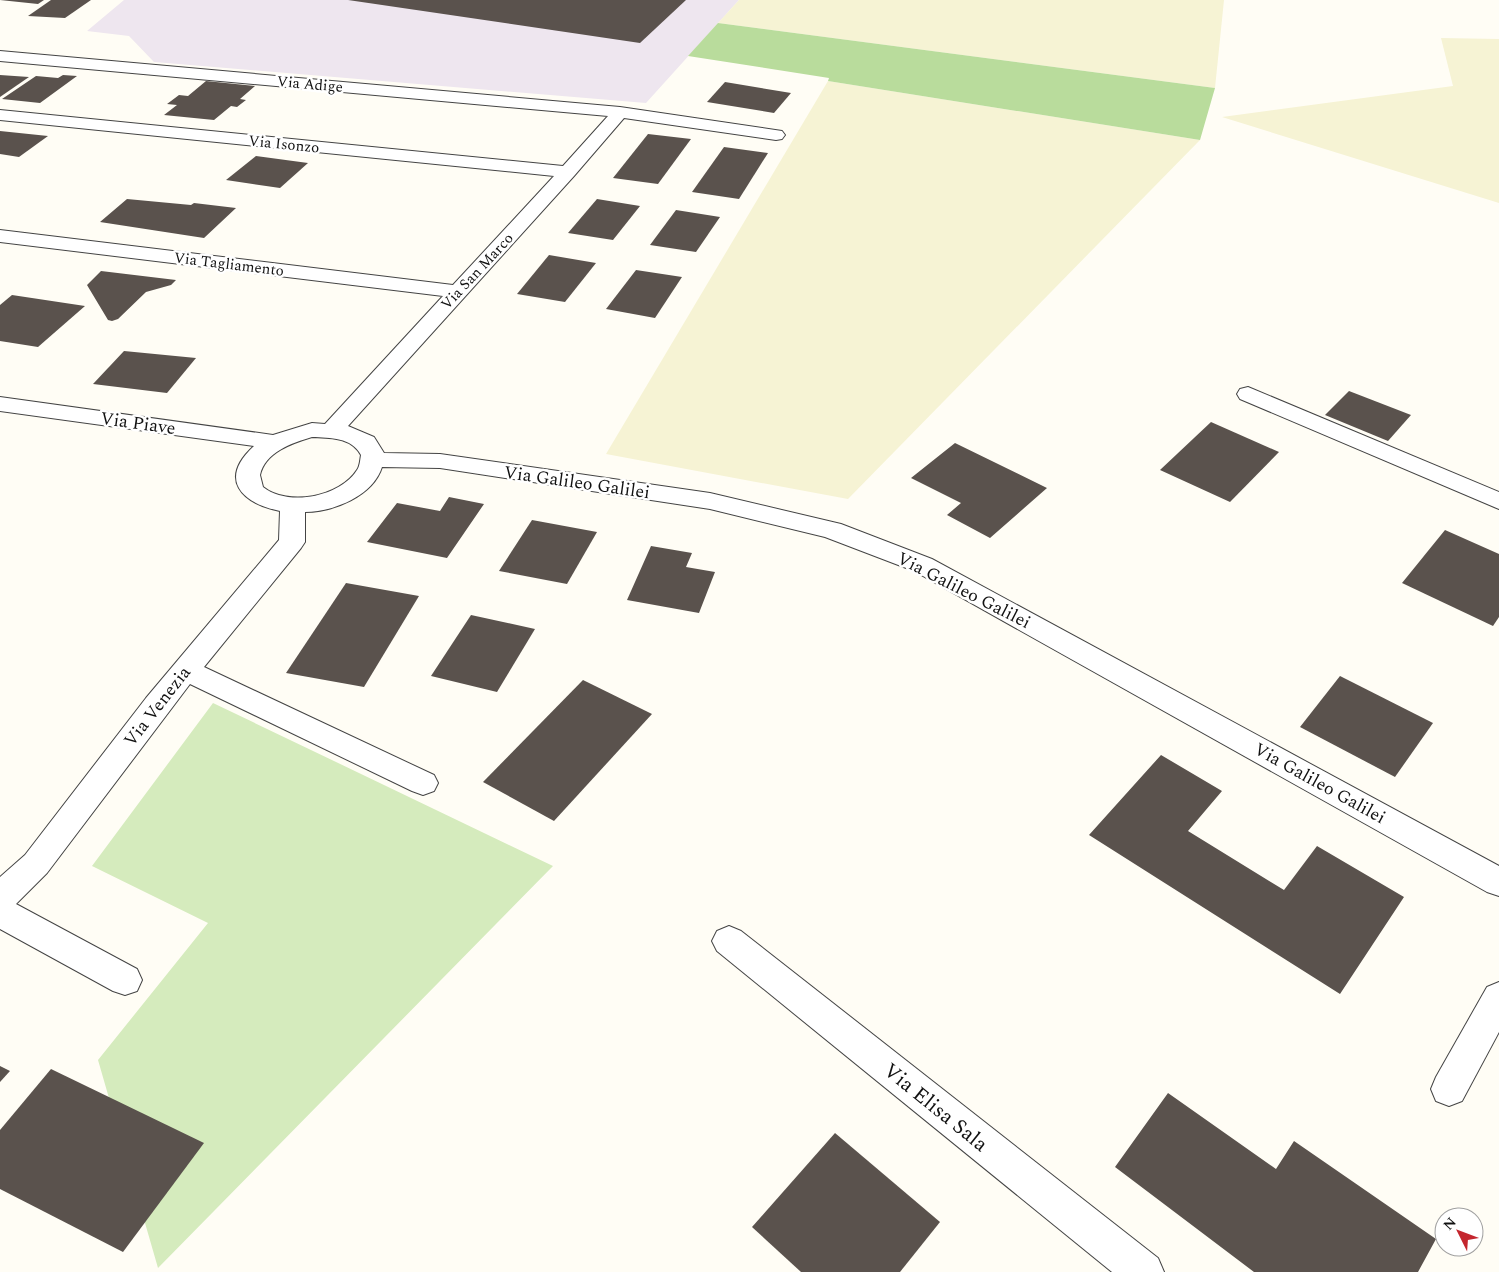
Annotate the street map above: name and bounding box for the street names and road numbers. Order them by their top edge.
street label: Via Adige [276,70,344,99]
street label: Via Isonzo [247,129,321,160]
street label: Via San Marco [436,228,519,315]
street label: Via Tagliamento [173,246,285,283]
street label: Via Piave [99,405,177,442]
street label: Via Galileo Galilei [502,459,652,506]
street label: Via Galileo Galilei [892,545,1035,636]
street label: Via Venezia [117,660,198,752]
street label: Via Galileo Galilei [1249,736,1391,831]
street label: Via Elisa Sala [876,1055,995,1161]

